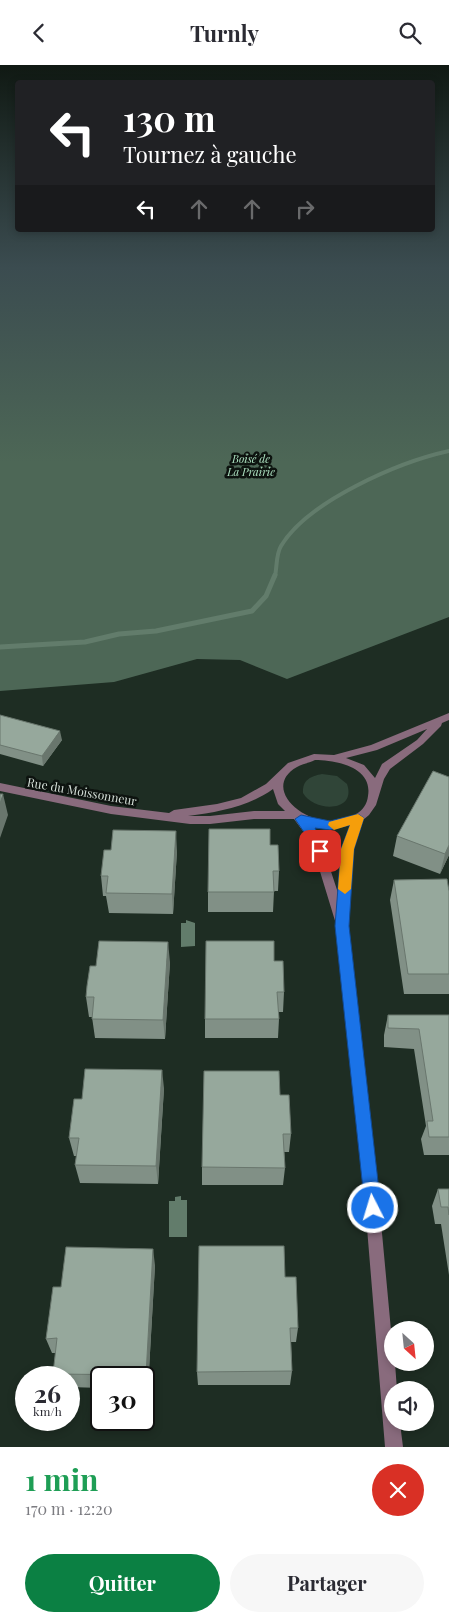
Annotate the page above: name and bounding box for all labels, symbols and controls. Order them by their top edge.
text: Turnly [190,18,259,48]
icon: back [25,19,53,47]
icon: search [396,19,424,47]
text: 130 m [123,94,216,141]
icon: left [40,100,105,165]
text: Tournez à gauche [123,139,297,169]
icon: left [132,195,160,223]
icon: ahead [185,195,213,223]
icon: ahead [238,195,266,223]
icon: right [291,195,319,223]
park label: Boisé de La Prairie [226,451,275,479]
street label: Rue du Moissonneur [26,773,139,809]
pin [299,830,341,872]
icon: arrive [306,837,334,865]
position arrow [346,1181,398,1233]
north arrow [384,1321,434,1371]
map controls [384,1321,434,1431]
speed limit sign: 30 [90,1366,155,1431]
text: 26 [34,1376,61,1409]
button: sound [384,1381,434,1431]
text: km/h [33,1403,62,1419]
text: 1 min [25,1459,99,1499]
button: close [372,1464,424,1516]
text: 170 m · 12:20 [25,1498,113,1519]
button: Quitter [25,1554,220,1612]
button: Partager [230,1554,424,1612]

